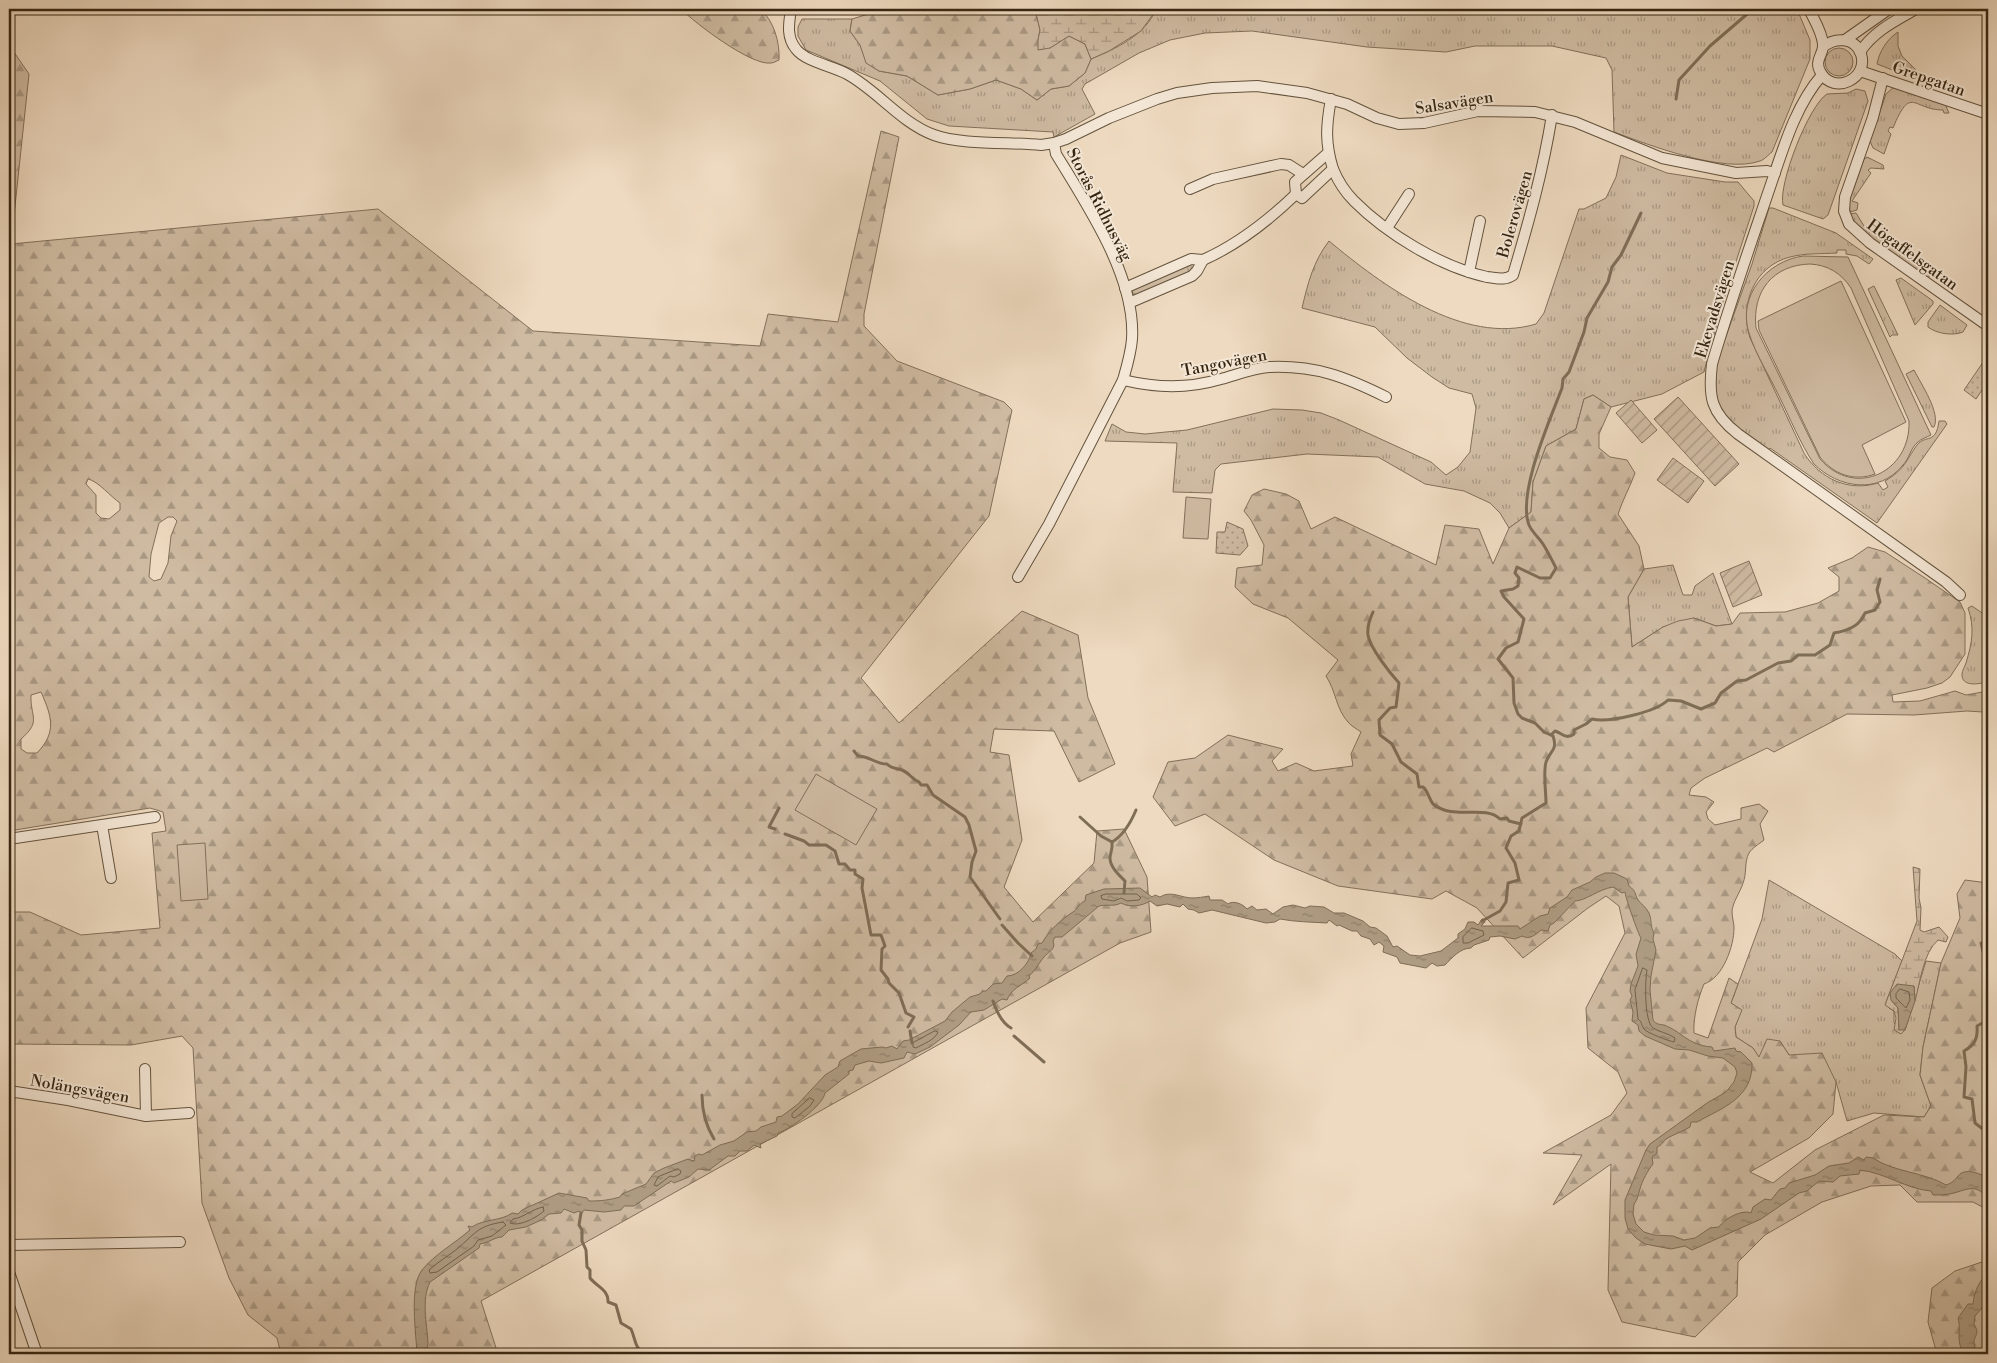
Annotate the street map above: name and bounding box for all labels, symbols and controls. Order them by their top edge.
street label: Grepgatan [1890,57,1968,101]
street label: Salsavägen [1414,87,1495,119]
street label: Storås Ridhusväg [1062,144,1137,265]
street label: Bolerovägen [1493,168,1537,261]
street label: Högaffelsgatan [1863,215,1962,295]
street label: Ekevadsvägen [1691,257,1739,361]
street label: Tangovägen [1180,345,1269,381]
street label: Nolängsvägen [29,1070,131,1108]

